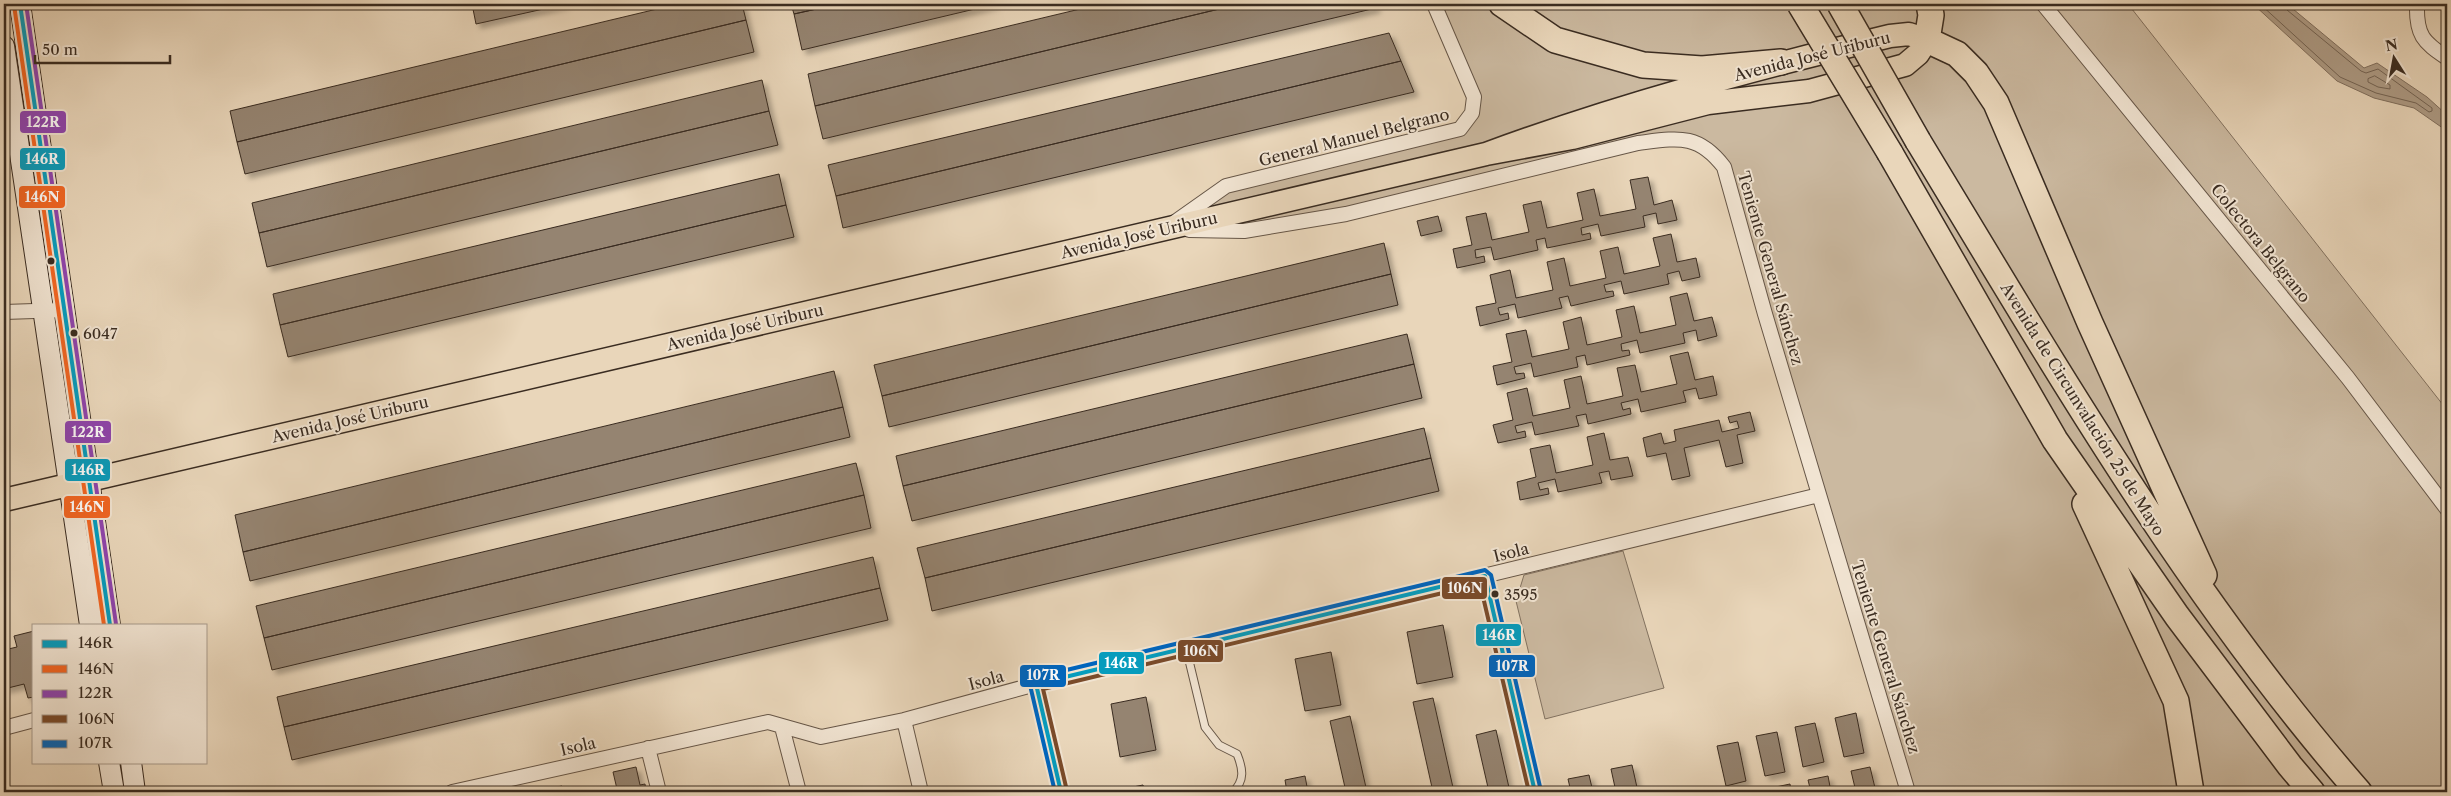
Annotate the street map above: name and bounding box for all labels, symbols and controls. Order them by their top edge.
street label: Avenida José Uriburu [1731,27,1892,85]
scale bar [35,32,170,64]
north arrow [2368,32,2418,82]
text: N [2384,35,2399,55]
text: 50 m [42,40,78,59]
street label: General Manuel Belgrano [1257,104,1451,170]
line badge: 122R [19,110,67,134]
text: 122R [26,113,61,131]
line badge: 146R [19,147,66,171]
text: 146R [25,150,60,168]
street label: Teniente General Sánchez [1734,169,1808,367]
street label: Colectora Belgrano [2207,180,2315,307]
line badge: 146N [18,185,66,209]
text: 146N [24,188,60,206]
street label: Avenida José Uriburu [1058,207,1219,263]
unlabelled marker [46,256,56,266]
street label: Avenida de Circunvalación 25 de Mayo [1996,278,2170,539]
street label: Avenida José Uriburu [664,299,825,355]
place label: 6047 [83,324,118,343]
marker: 6047 [69,328,79,338]
street label: Avenida José Uriburu [269,391,430,447]
line badge: 122R [64,420,112,444]
text: 122R [71,423,106,441]
line badge: 146R [64,458,111,482]
text: 146R [71,461,106,479]
line badge: 146N [63,495,111,519]
text: 146N [69,498,105,516]
street label: Isola [1491,538,1531,566]
street label: Teniente General Sánchez [1847,558,1925,756]
line badge: 106N [1441,576,1488,600]
text: 106N [1447,579,1483,597]
place label: 3595 [1504,585,1537,604]
marker: 3595 [1490,589,1500,599]
line badge: 146R [1475,623,1522,647]
legend [32,624,208,764]
text: 146R [1482,626,1517,644]
text: 146R [78,633,114,652]
line badge: 106N [1177,639,1224,663]
text: 106N [1183,642,1219,660]
line badge: 146R [1098,651,1145,675]
text: 146R [1104,654,1139,672]
line badge: 107R [1488,654,1536,678]
text: 107R [1495,657,1530,675]
text: 146N [78,659,114,678]
line badge: 107R [1019,664,1067,688]
street label: Isola [966,666,1006,694]
text: 107R [1026,666,1061,684]
text: 122R [78,683,114,702]
text: 106N [78,709,115,728]
street label: Isola [558,732,598,760]
text: 107R [78,733,113,752]

